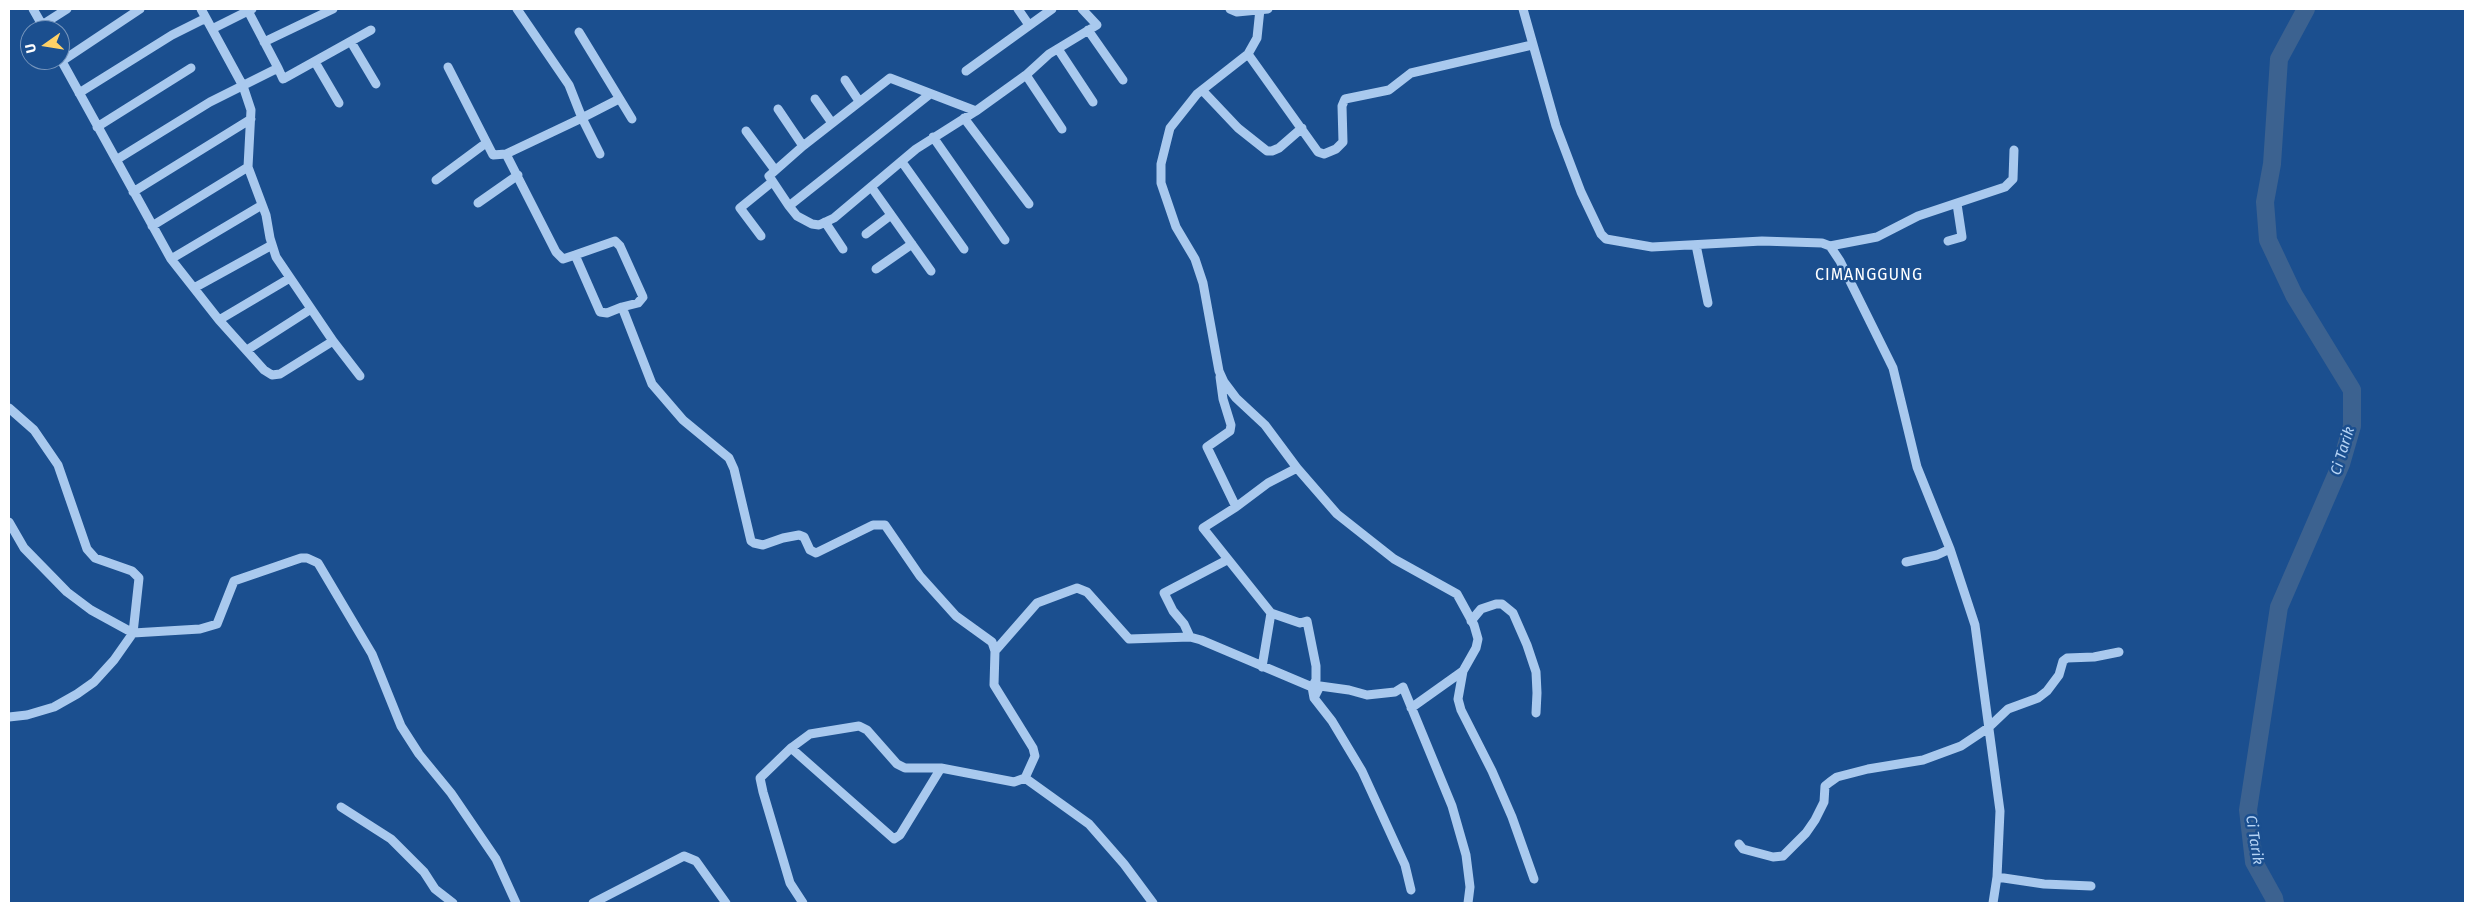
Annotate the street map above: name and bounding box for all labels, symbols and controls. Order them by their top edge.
north arrow [20,20,70,70]
text: U [22,42,40,55]
district label: CIMANGGUNG [1814,266,1924,286]
water label: Ci Tarik [2327,425,2359,477]
water label: Ci Tarik [2241,814,2267,866]

